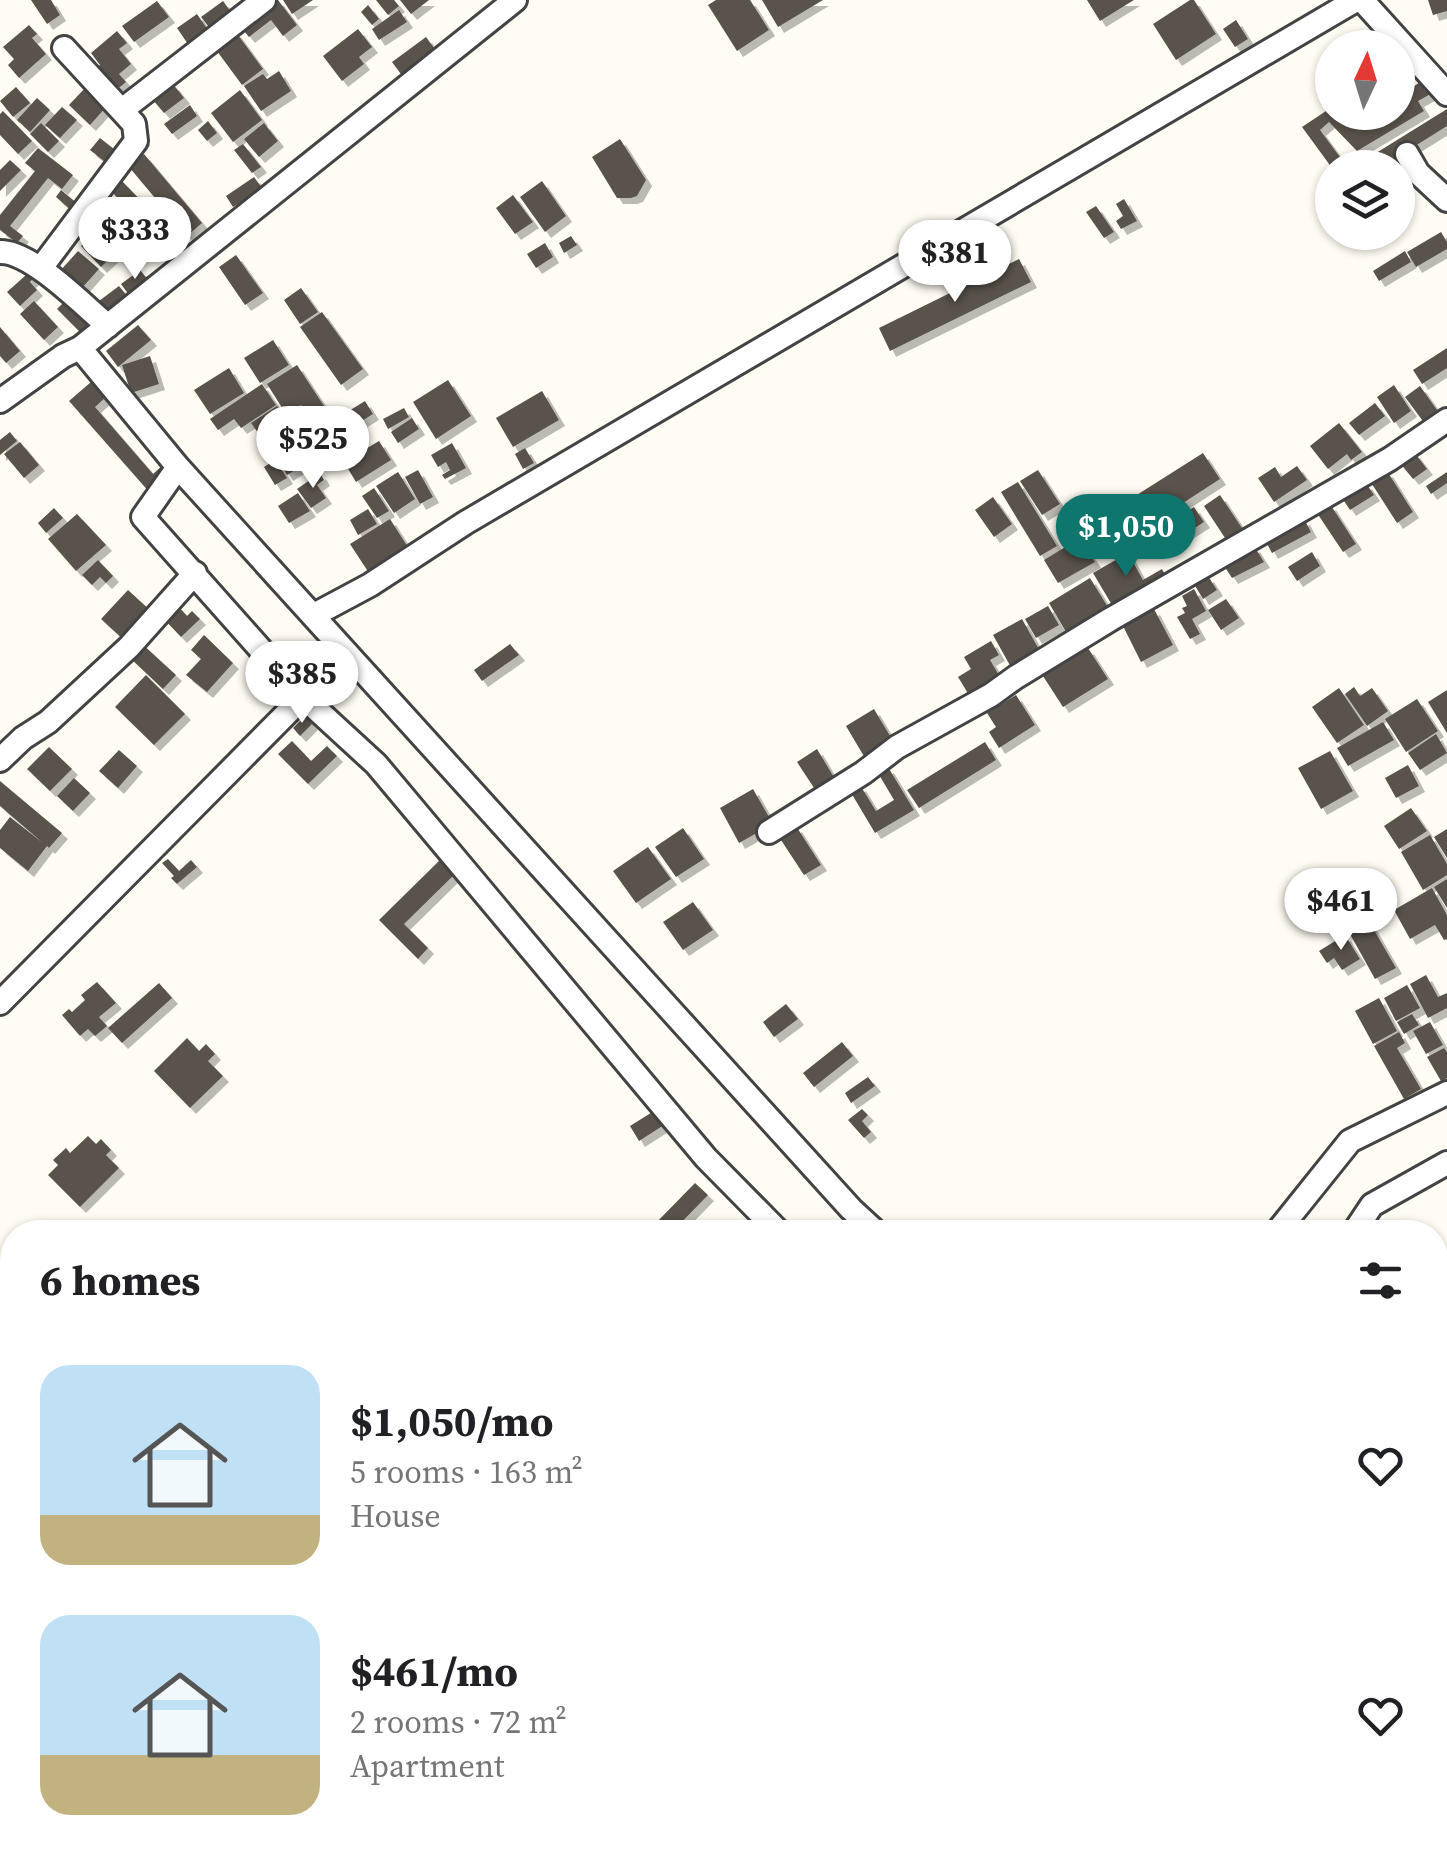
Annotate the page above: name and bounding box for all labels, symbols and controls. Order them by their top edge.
north arrow [1315,30,1415,130]
map controls [1315,30,1415,250]
button: layers [1315,150,1415,250]
pin: $333 [76,197,194,282]
text: $333 [100,207,170,251]
pin: $381 [896,220,1014,305]
text: $381 [920,230,990,274]
pin: $525 [254,406,372,491]
text: $525 [278,416,348,460]
pin: $1,050 [1045,494,1207,579]
text: $1,050 [1078,504,1174,548]
pin: $385 [243,641,361,726]
text: $385 [267,651,337,695]
pin: $461 [1282,868,1400,953]
text: $461 [1306,878,1376,922]
text: 6 homes [40,1251,200,1309]
icon: filters [1353,1253,1408,1308]
text: $1,050/mo [350,1392,553,1450]
icon: home [120,1405,240,1525]
icon: heart [1353,1438,1408,1493]
text: 5 rooms · 163 m² [350,1450,583,1494]
text: House [350,1494,441,1538]
text: $461/mo [350,1642,518,1700]
icon: home [120,1655,240,1775]
icon: heart [1353,1688,1408,1743]
text: 2 rooms · 72 m² [350,1700,567,1744]
text: Apartment [350,1744,504,1788]

